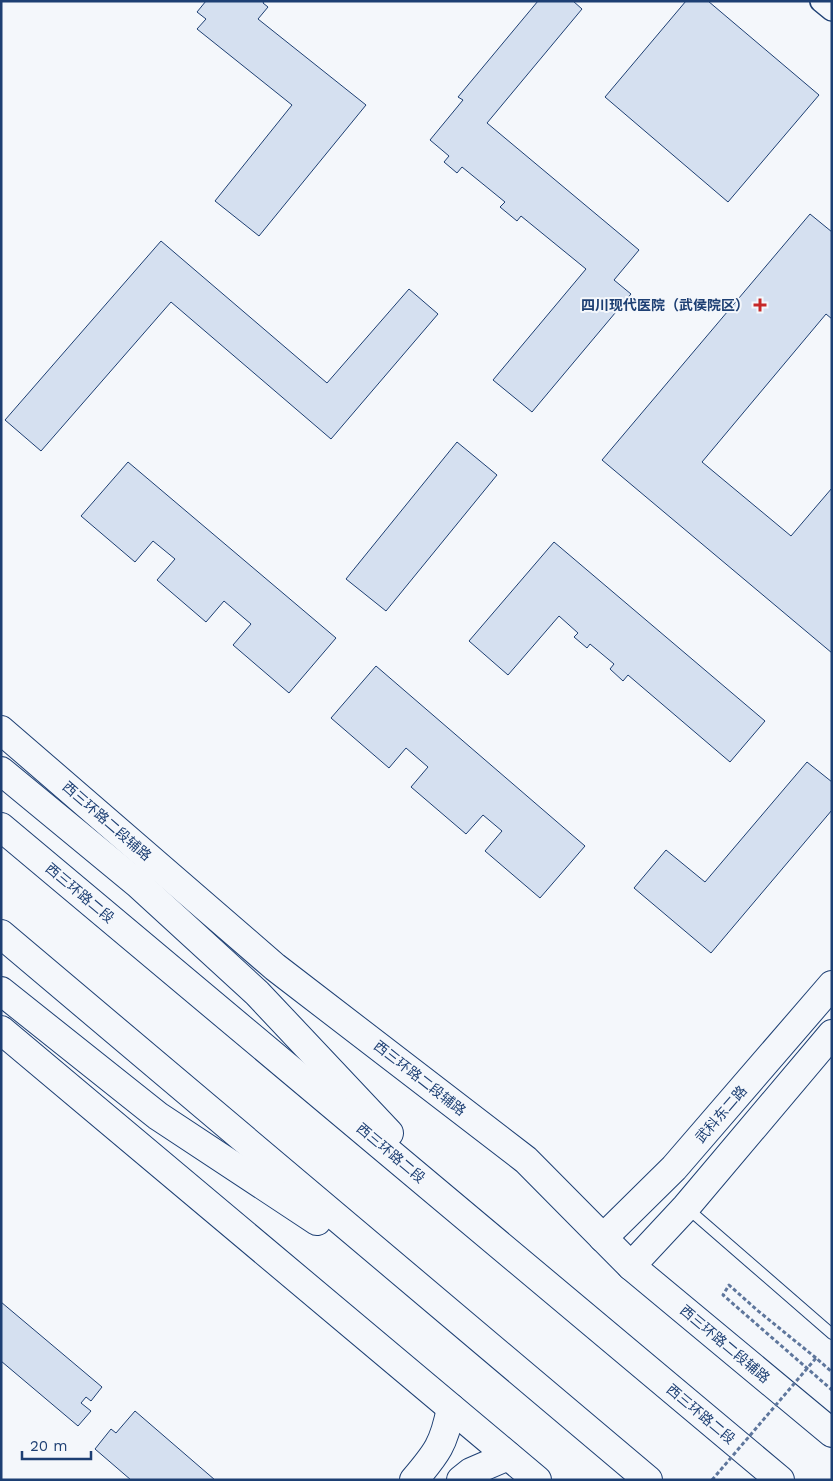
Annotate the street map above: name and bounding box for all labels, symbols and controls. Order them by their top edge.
place label: 四川现代医院（武侯院区） [581,297,749,313]
marker: 四川现代医院（武侯院区） [753,298,767,312]
street label: 西三环路二段辅路 [59,778,155,864]
street label: 西三环路二段 [43,860,117,926]
street label: 西三环路二段辅路 [371,1037,469,1119]
street label: 武科东二路 [692,1082,750,1146]
street label: 西三环路二段 [354,1120,428,1186]
street label: 西三环路二段辅路 [677,1302,773,1386]
street label: 西三环路二段 [664,1381,738,1447]
scale bar [22,1428,91,1460]
text: 20 m [30,1437,68,1455]

